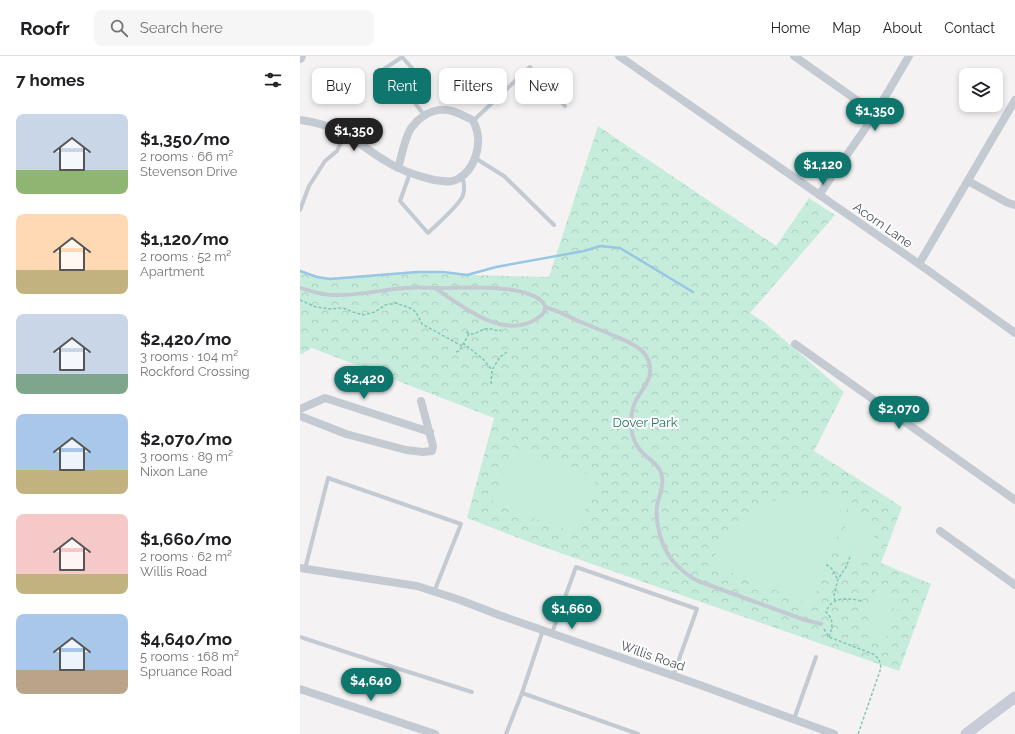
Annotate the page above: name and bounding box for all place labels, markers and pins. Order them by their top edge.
pin: $1,350 [842,98,908,132]
pin: $1,350 [321,118,387,152]
pin: $1,120 [790,152,856,186]
pin: $2,420 [331,366,397,400]
pin: $2,070 [866,396,932,430]
pin: $1,660 [539,596,605,630]
pin: $4,640 [338,668,404,702]

